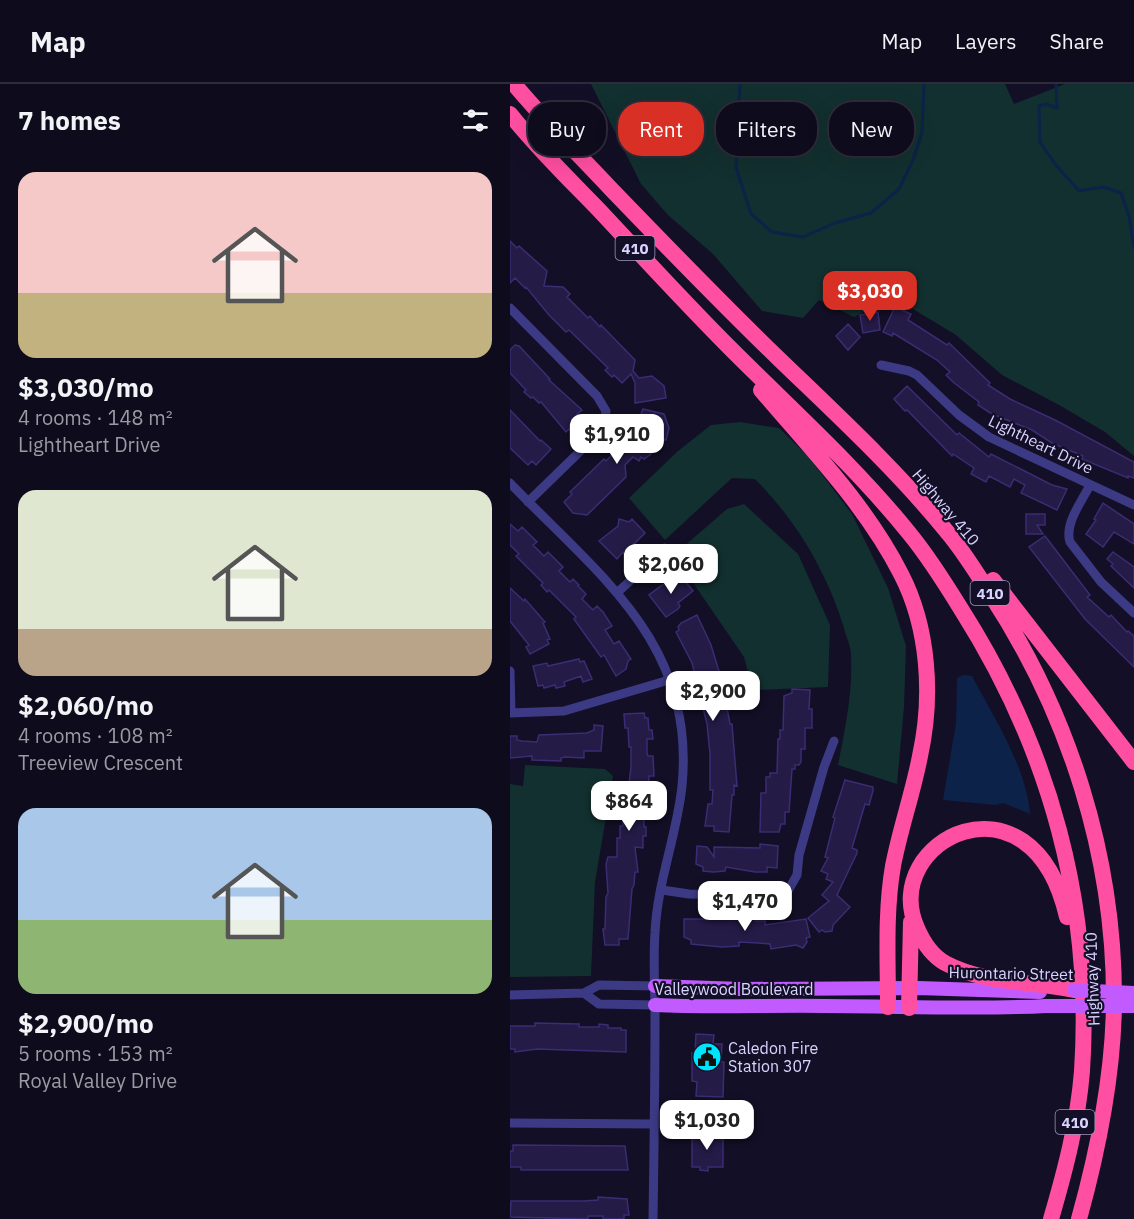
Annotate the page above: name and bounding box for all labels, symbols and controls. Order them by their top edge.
text: Map [30,23,86,60]
text: Map [882,27,922,55]
text: Layers [955,27,1017,55]
text: Share [1050,27,1104,55]
chip: Buy [528,102,606,156]
chip: Rent [618,102,704,156]
chip: Filters [716,102,817,156]
chip: New [829,102,914,156]
text: 7 homes [18,103,121,137]
icon: filters [459,104,492,137]
icon: home [201,211,309,319]
road number: 410 [616,236,654,260]
pin: $3,030 [821,271,919,322]
text: $3,030 [837,277,903,304]
text: $3,030/mo [18,370,154,404]
text: 4 rooms · 148 m² [18,404,173,431]
street label: Lightheart Drive [985,410,1097,478]
pin: $1,910 [568,414,666,465]
text: $1,910 [584,420,650,447]
text: Lightheart Drive [18,431,161,458]
street label: Highway 410 [908,465,984,549]
icon: home [201,529,309,637]
pin: $2,060 [622,544,720,595]
text: $2,060 [638,550,704,577]
road number: 410 [970,581,1010,605]
pin: $2,900 [664,671,762,722]
text: $2,900 [680,677,746,704]
text: $2,060/mo [18,688,154,722]
text: 4 rooms · 108 m² [18,722,173,749]
text: Treeview Crescent [18,749,183,776]
pin: $864 [593,781,665,832]
text: $864 [605,787,653,814]
icon: home [201,847,309,955]
pin: $1,470 [696,881,794,932]
text: $1,470 [712,887,778,914]
street label: Highway 410 [1080,932,1104,1026]
street label: Hurontario Street [948,962,1074,984]
street label: Valleywood Boulevard [654,979,814,999]
text: $2,900/mo [18,1006,154,1040]
place label: Caledon Fire Station 307 [728,1038,818,1076]
text: 5 rooms · 153 m² [18,1040,173,1067]
public building icon: Caledon Fire Station 307 [691,1041,723,1073]
text: Royal Valley Drive [18,1067,177,1094]
pin: $1,030 [658,1100,756,1151]
text: $1,030 [674,1106,740,1133]
road number: 410 [1056,1110,1094,1134]

